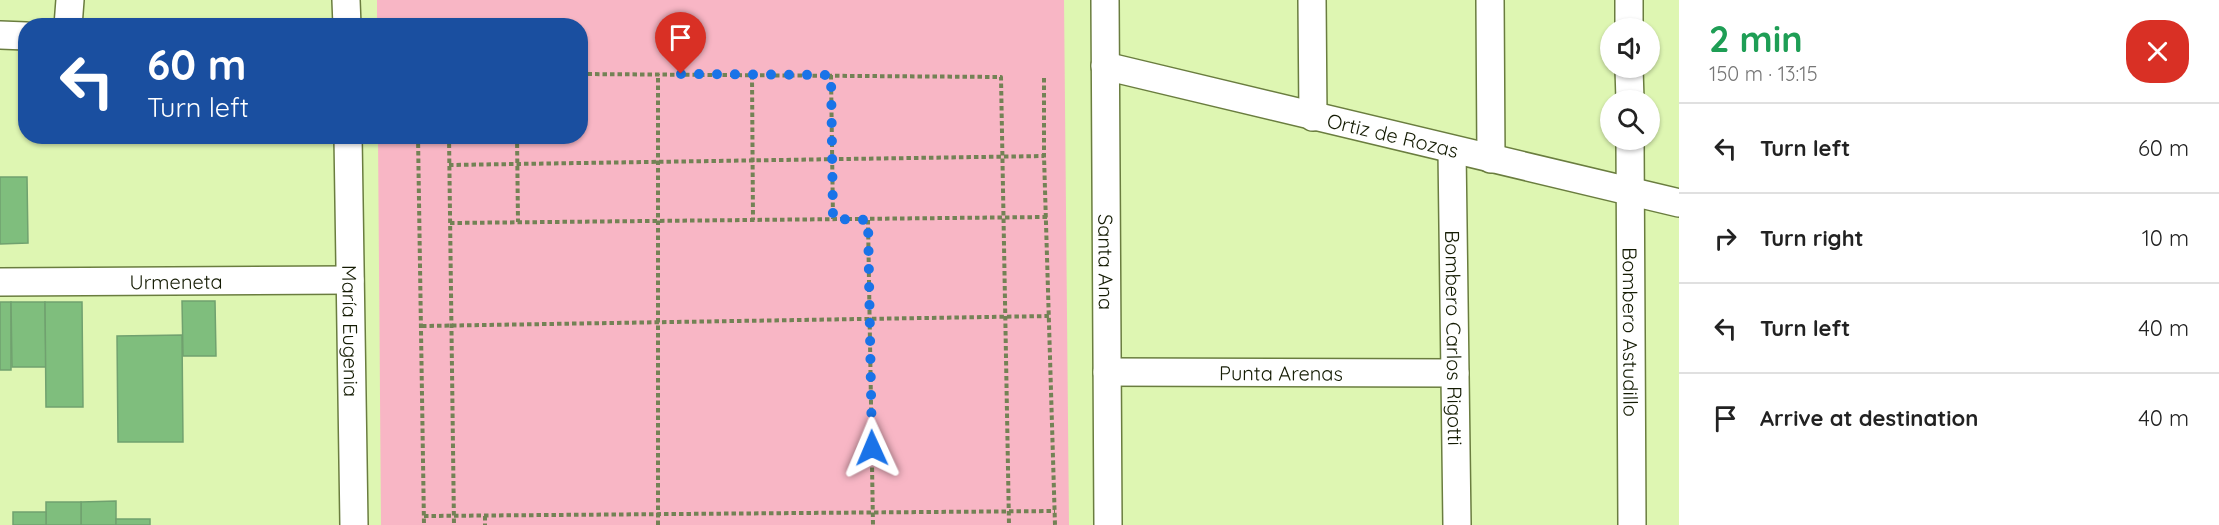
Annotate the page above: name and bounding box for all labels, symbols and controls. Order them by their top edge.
pin [655,12,706,74]
text: 2 min [1709,16,1803,61]
map controls [1600,18,1660,150]
button: sound [1600,18,1660,78]
button: close [2126,20,2189,83]
icon: arrive [664,21,697,54]
text: 60 m [147,38,247,91]
icon: left [48,42,126,120]
text: 150 m · 13:15 [1709,61,1818,86]
text: Turn left [147,90,249,124]
button: search [1600,90,1660,150]
street label: Ortiz de Rozas [1325,107,1461,162]
icon: left [1709,132,1742,165]
text: Turn left [1760,134,1850,162]
text: 60 m [2138,134,2189,162]
street label: Santa Ana [1094,214,1119,310]
icon: right [1709,222,1742,255]
text: Turn right [1760,224,1864,252]
text: 10 m [2142,224,2189,252]
street label: Bombero Carlos Rigotti [1441,230,1468,446]
street label: Bombero Astudillo [1618,247,1644,417]
street label: María Eugenia [337,265,365,397]
street label: Urmeneta [129,268,223,294]
icon: left [1709,312,1742,345]
text: Turn left [1760,314,1850,342]
text: 40 m [2138,314,2189,342]
street label: Punta Arenas [1219,360,1343,385]
icon: arrive [1709,402,1742,435]
text: Arrive at destination [1760,404,1978,432]
text: 40 m [2138,404,2189,432]
position arrow [840,416,904,480]

